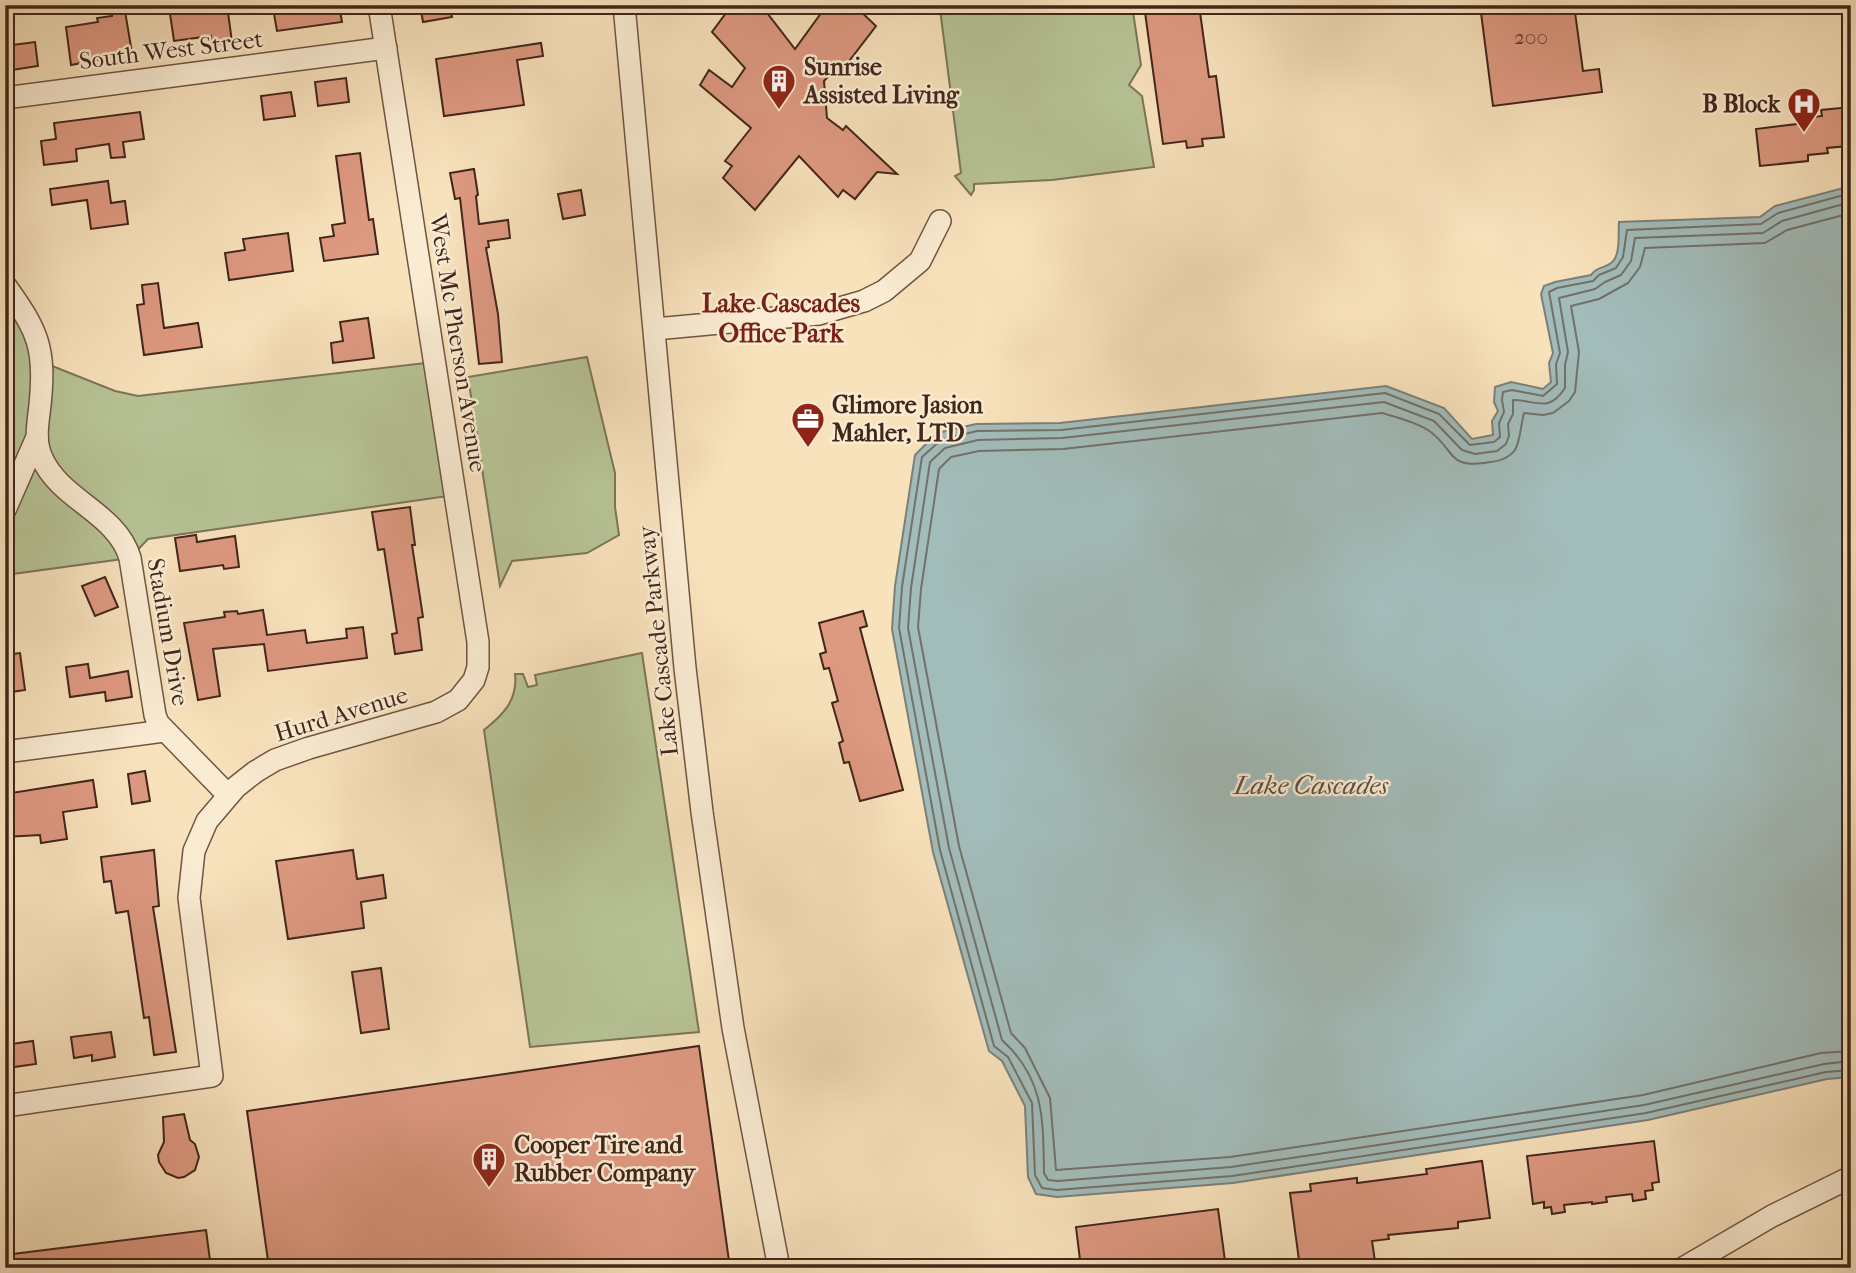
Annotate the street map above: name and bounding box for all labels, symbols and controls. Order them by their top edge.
street label: South West Street [78,25,265,75]
house number: 200 [1514,25,1548,49]
place label: Sunrise Assisted Living [802,53,960,109]
building icon: Sunrise Assisted Living [760,62,798,111]
hospital icon: B Block [1785,85,1823,134]
place label: B Block [1702,90,1781,118]
street label: West Mc Pherson Avenue [424,211,492,474]
district label: Lake Cascades Office Park [702,288,861,349]
place label: Glimore Jasion Mahler, LTD [832,391,984,447]
office icon: Glimore Jasion Mahler, LTD [789,400,827,449]
street label: Lake Cascade Parkway [632,523,684,758]
street label: Stadium Drive [141,556,195,708]
street label: Hurd Avenue [271,680,411,748]
water label: Lake Cascades [1232,770,1389,801]
place label: Cooper Tire and Rubber Company [514,1131,696,1187]
building icon: Cooper Tire and Rubber Company [470,1140,508,1189]

